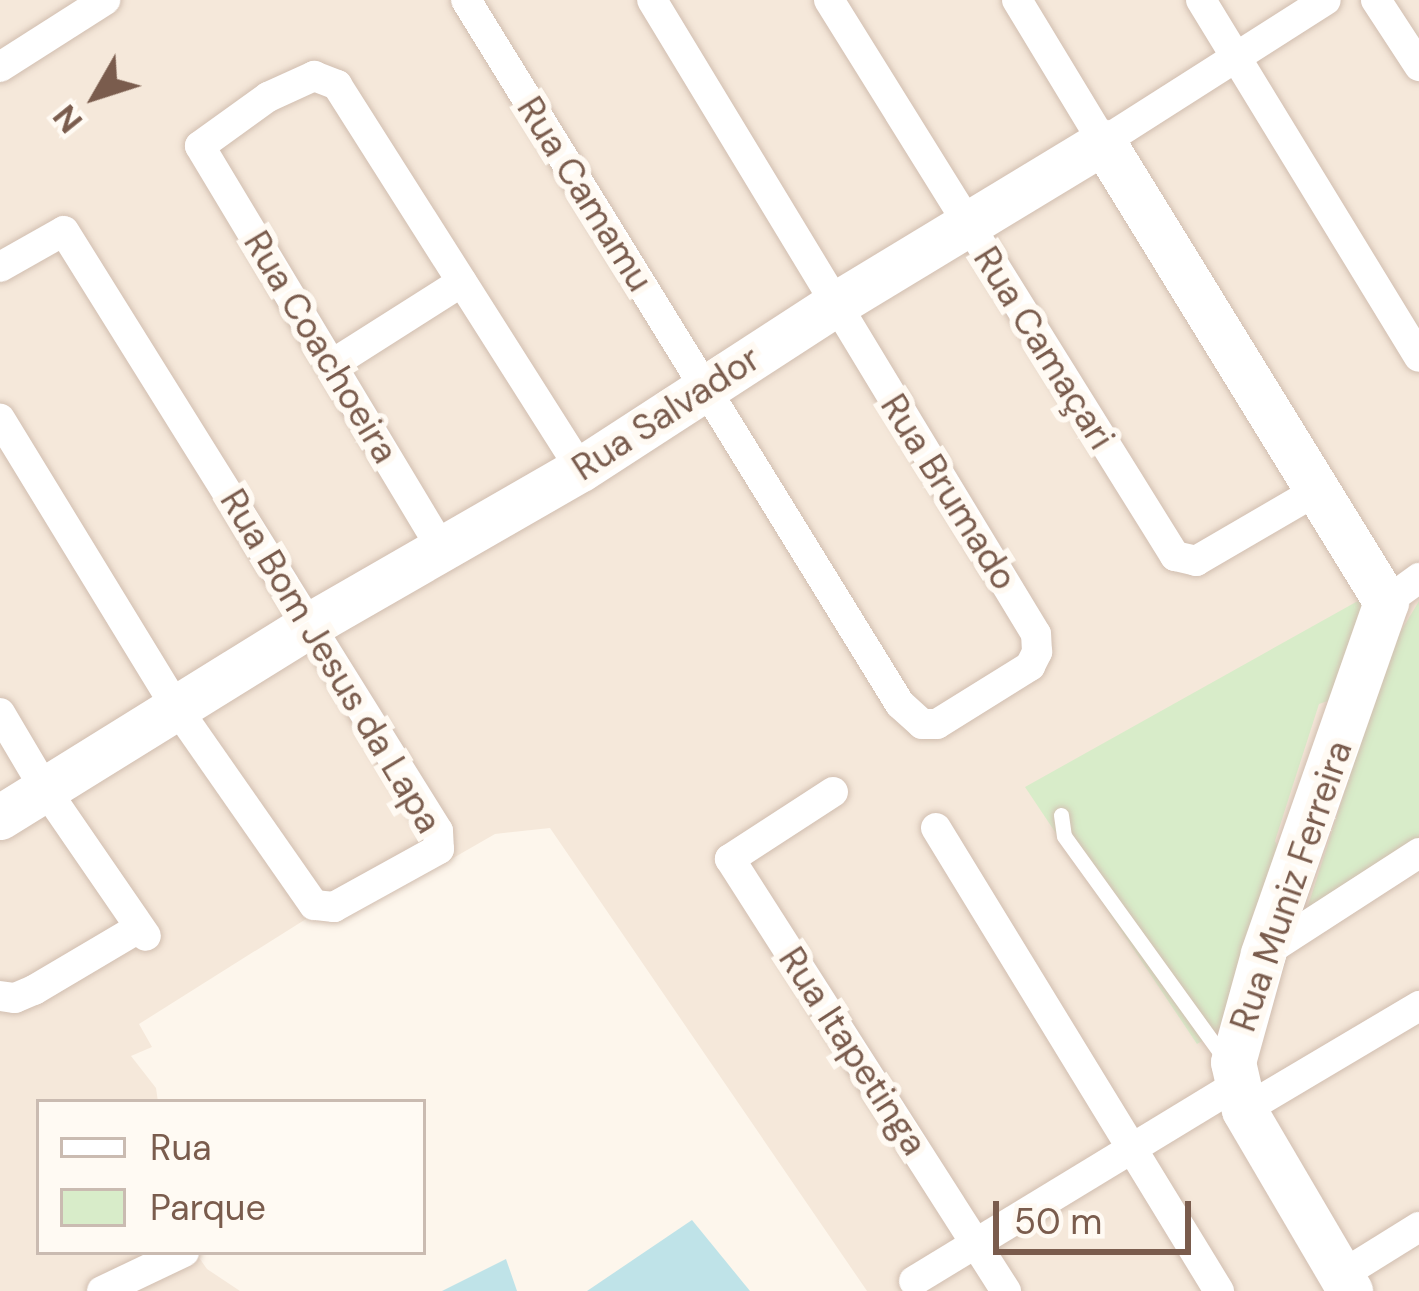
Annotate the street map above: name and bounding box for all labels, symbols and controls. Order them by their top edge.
north arrow [36,36,156,156]
street label: Rua Camamu [508,89,662,299]
text: N [43,96,92,142]
street label: Rua Coachoeira [235,223,407,471]
street label: Rua Camaçari [965,239,1123,457]
street label: Rua Salvador [564,336,768,490]
street label: Rua Brumado [872,386,1026,598]
street label: Rua Bom Jesus da Lapa [211,481,451,841]
street label: Rua Muniz Ferreira [1221,735,1361,1037]
street label: Rua Itapetinga [770,939,936,1163]
legend [36,1099,426,1255]
text: Rua [150,1124,212,1171]
scale bar [999,1177,1197,1251]
text: Parque [150,1184,266,1231]
text: 50 m [1014,1198,1102,1245]

